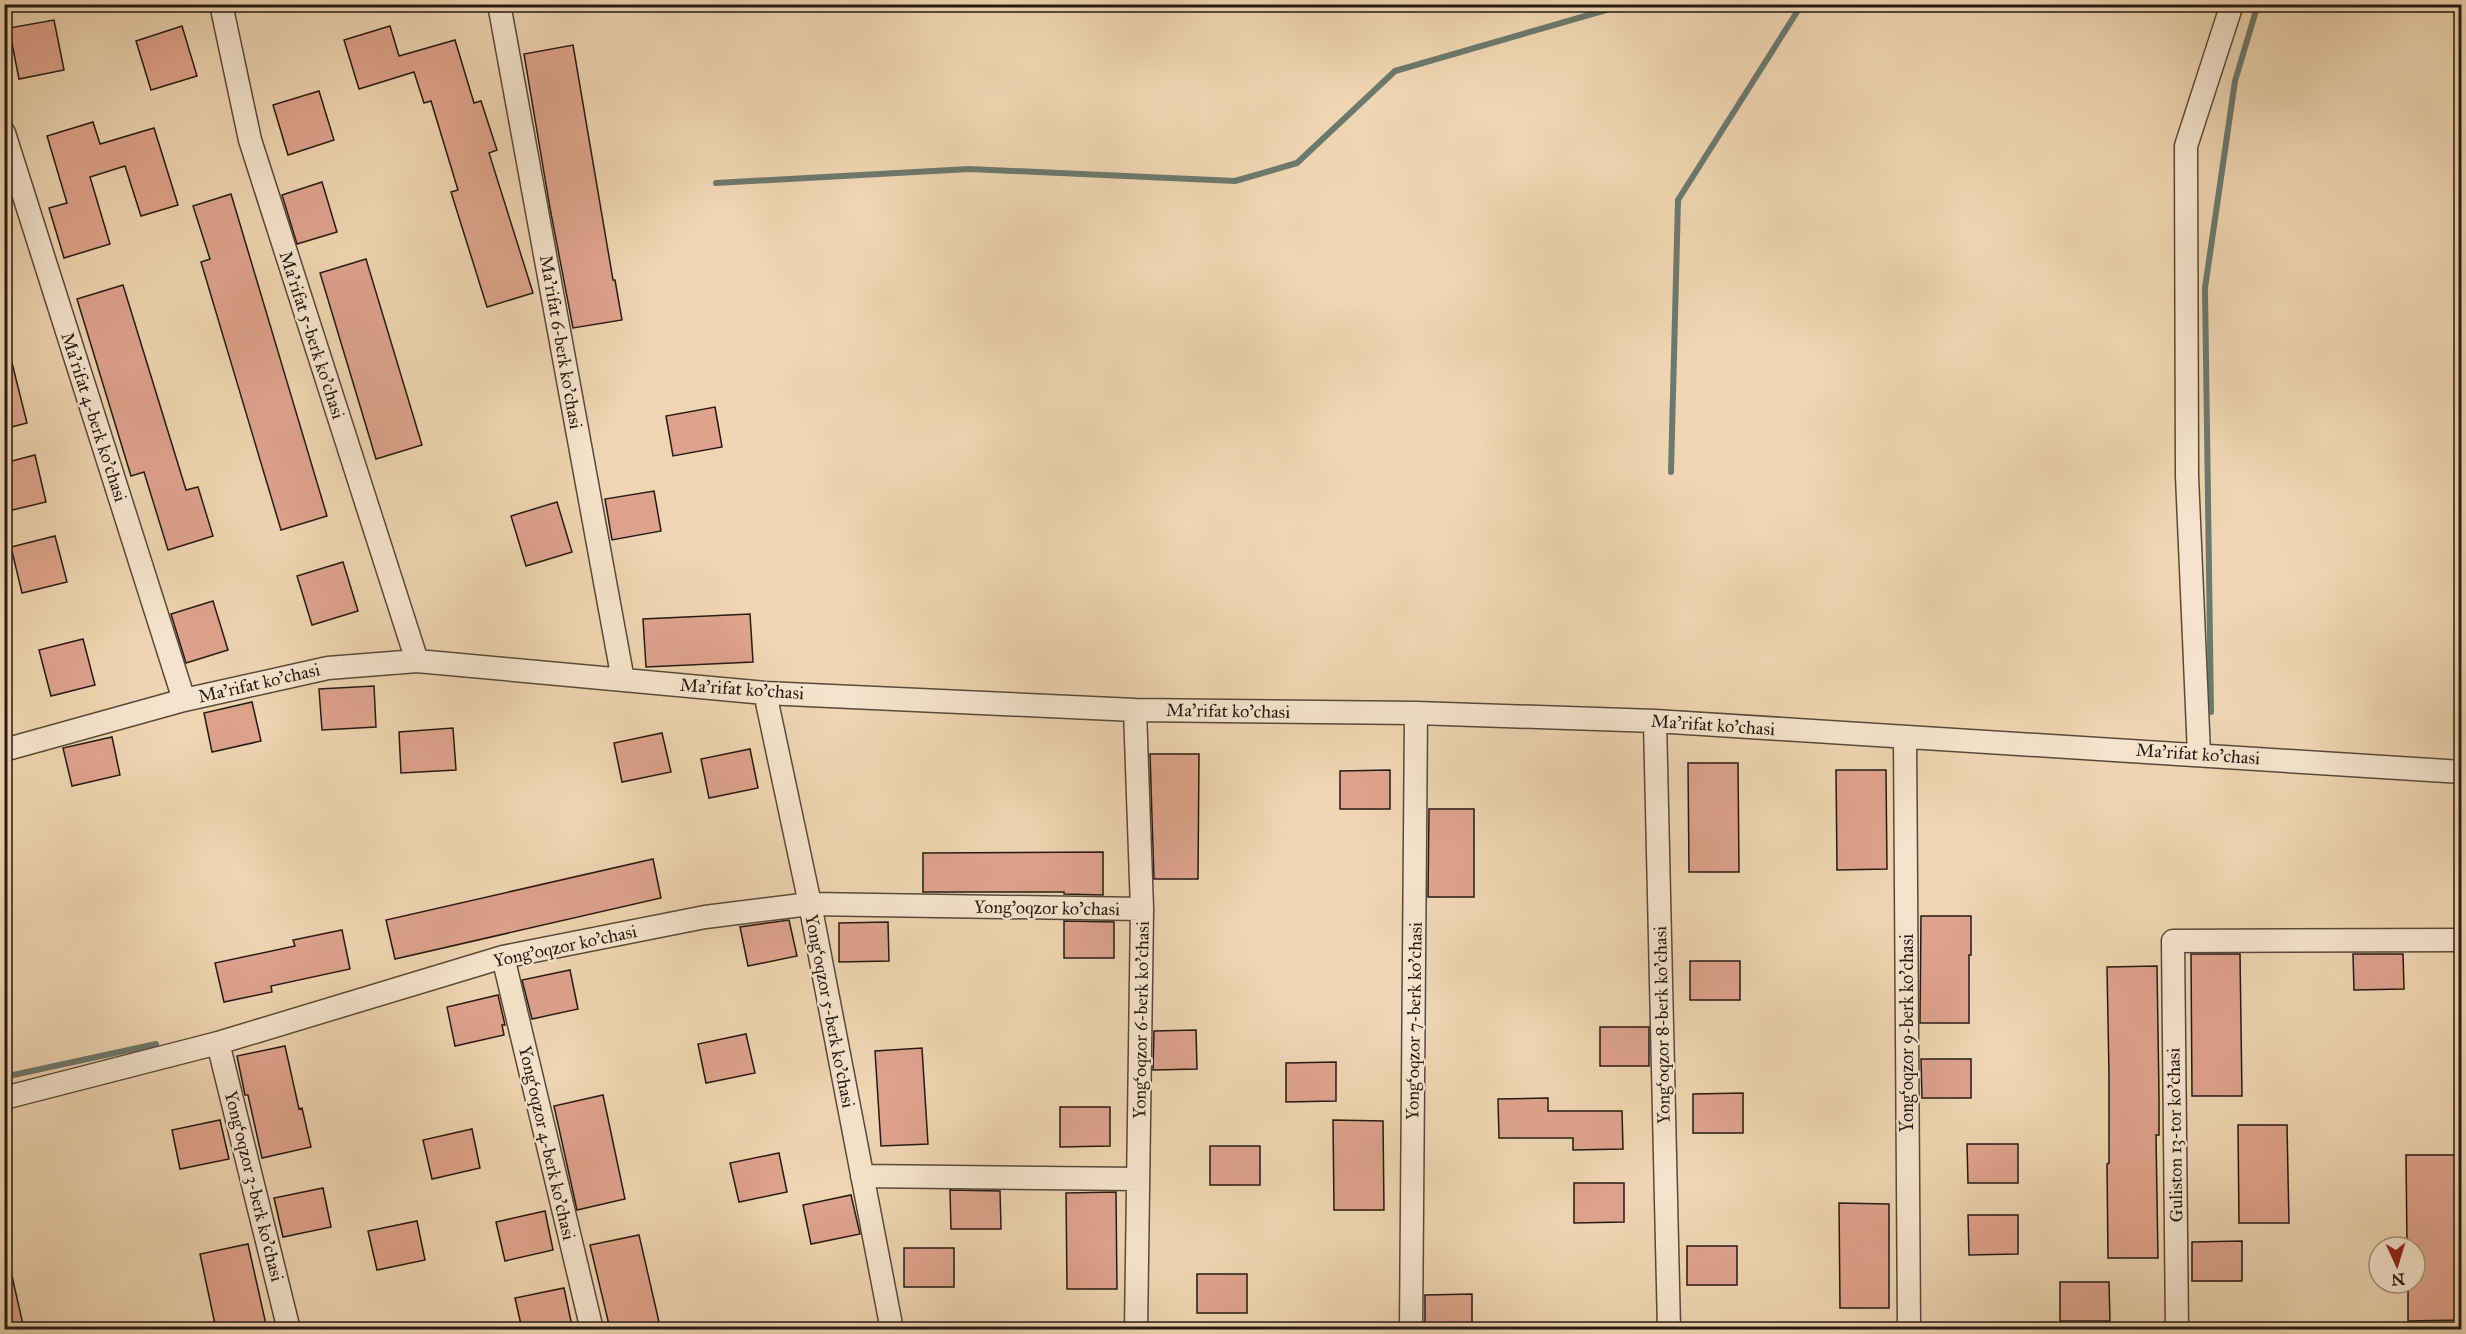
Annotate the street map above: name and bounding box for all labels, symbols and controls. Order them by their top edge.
street label: Ma’rifat 5-berk ko'chasi [274,248,350,422]
street label: Ma’rifat 6-berk ko'chasi [535,253,587,431]
street label: Ma’rifat 4-berk ko'chasi [56,329,132,505]
street label: Ma'rifat ko'chasi [196,658,322,708]
street label: Ma'rifat ko'chasi [679,674,805,704]
street label: Ma'rifat ko'chasi [1166,699,1290,723]
street label: Ma'rifat ko'chasi [1650,710,1776,740]
street label: Ma'rifat ko'chasi [2135,739,2261,769]
street label: Yong'oqzor ko'chasi [974,896,1120,921]
street label: Yong‘oqzor 5-berk ko'chasi [799,912,860,1110]
street label: Yong'oqzor ko'chasi [491,920,639,973]
street label: Yong‘oqzor 6-berk ko'chasi [1128,921,1155,1119]
street label: Yong‘oqzor 7-berk ko'chasi [1401,922,1428,1120]
street label: Yong‘oqzor 8-berk ko'chasi [1649,926,1676,1124]
street label: Yong‘oqzor 9-berk ko'chasi [1896,934,1919,1132]
street label: Yong‘oqzor 4-berk ko'chasi [513,1044,580,1243]
street label: Guliston 13-tor ko'chasi [2162,1048,2188,1222]
street label: Yong‘oqzor 3-berk ko'chasi [219,1088,288,1284]
north arrow [2367,1235,2427,1295]
text: N [2390,1270,2405,1289]

